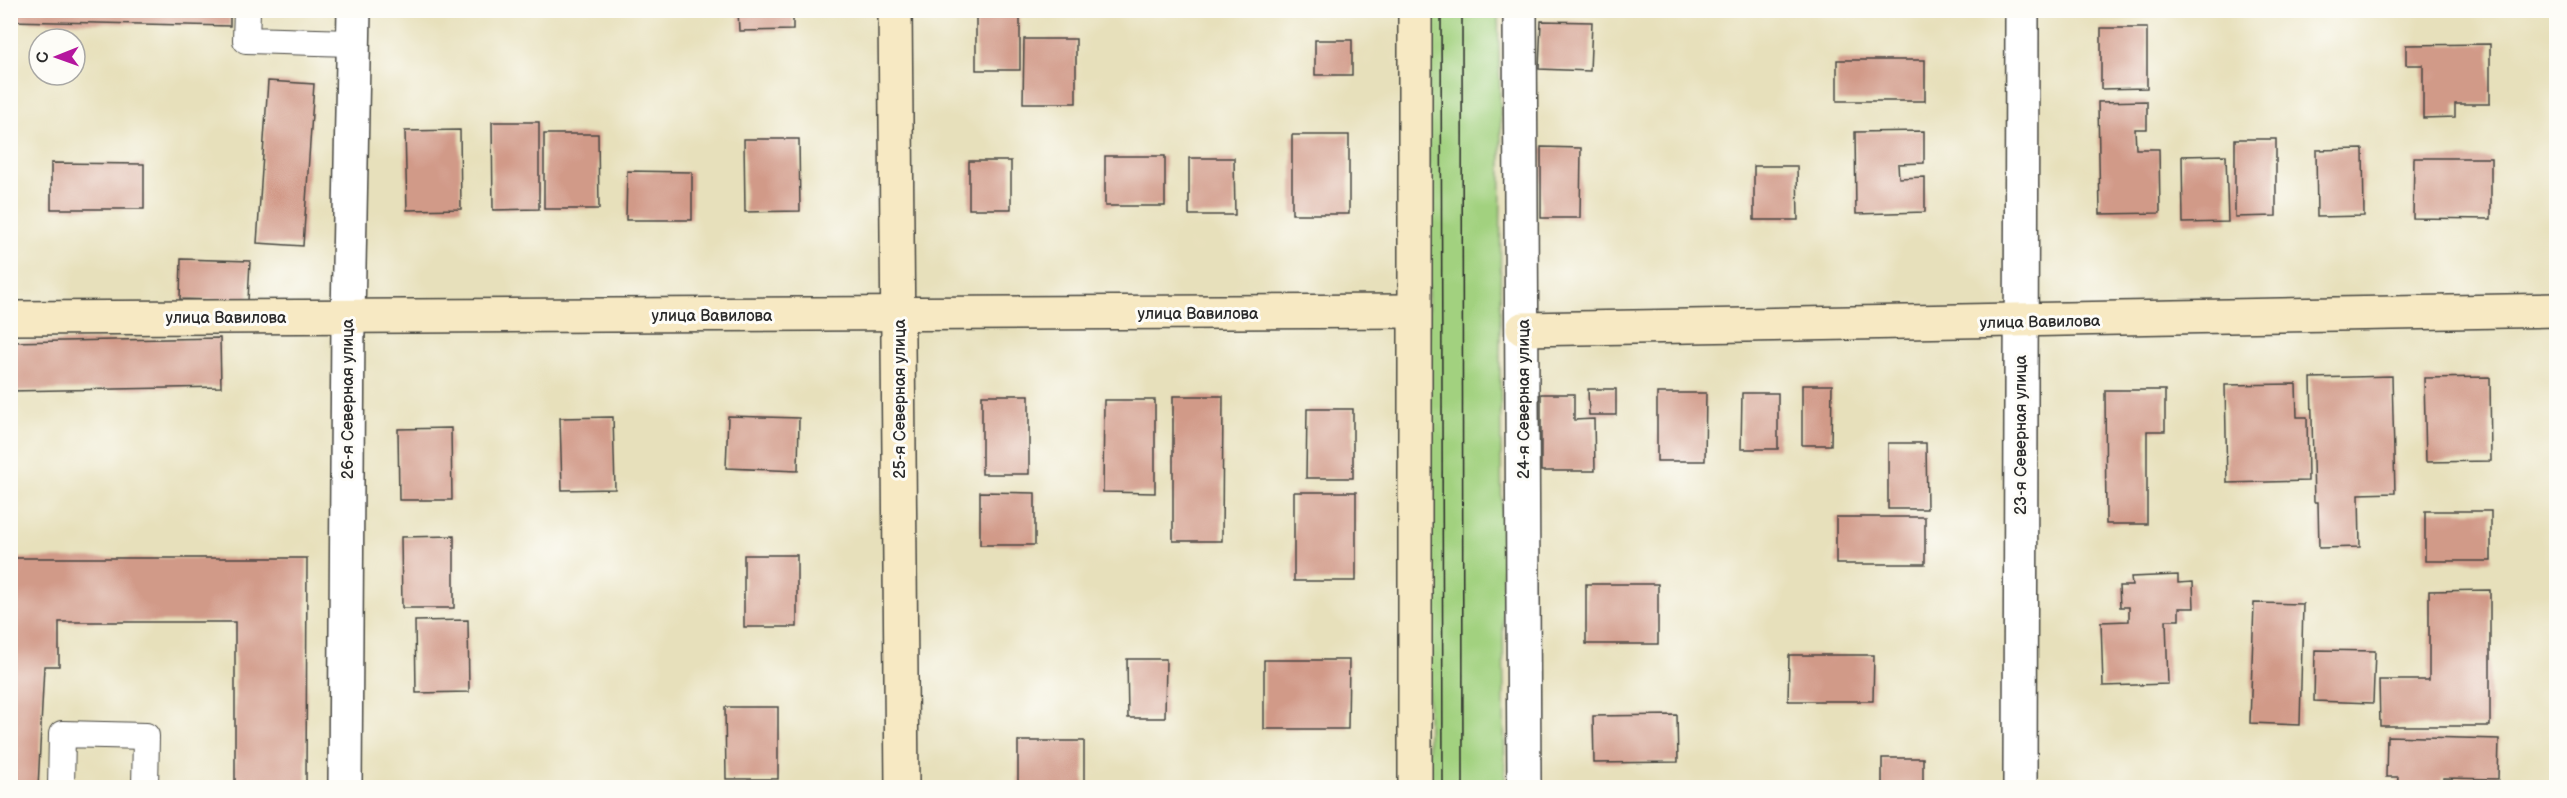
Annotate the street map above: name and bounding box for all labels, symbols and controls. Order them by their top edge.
north arrow [27,27,87,87]
text: С [34,52,53,63]
street label: улица Вавилова [1138,305,1259,324]
street label: улица Вавилова [652,307,773,326]
street label: улица Вавилова [166,309,287,328]
street label: улица Вавилова [1979,312,2101,333]
street label: 26-я Северная улица [339,318,358,479]
street label: 24-я Северная улица [1515,318,1534,479]
street label: 25-я Северная улица [891,319,910,479]
street label: 23-я Северная улица [2012,354,2031,515]

